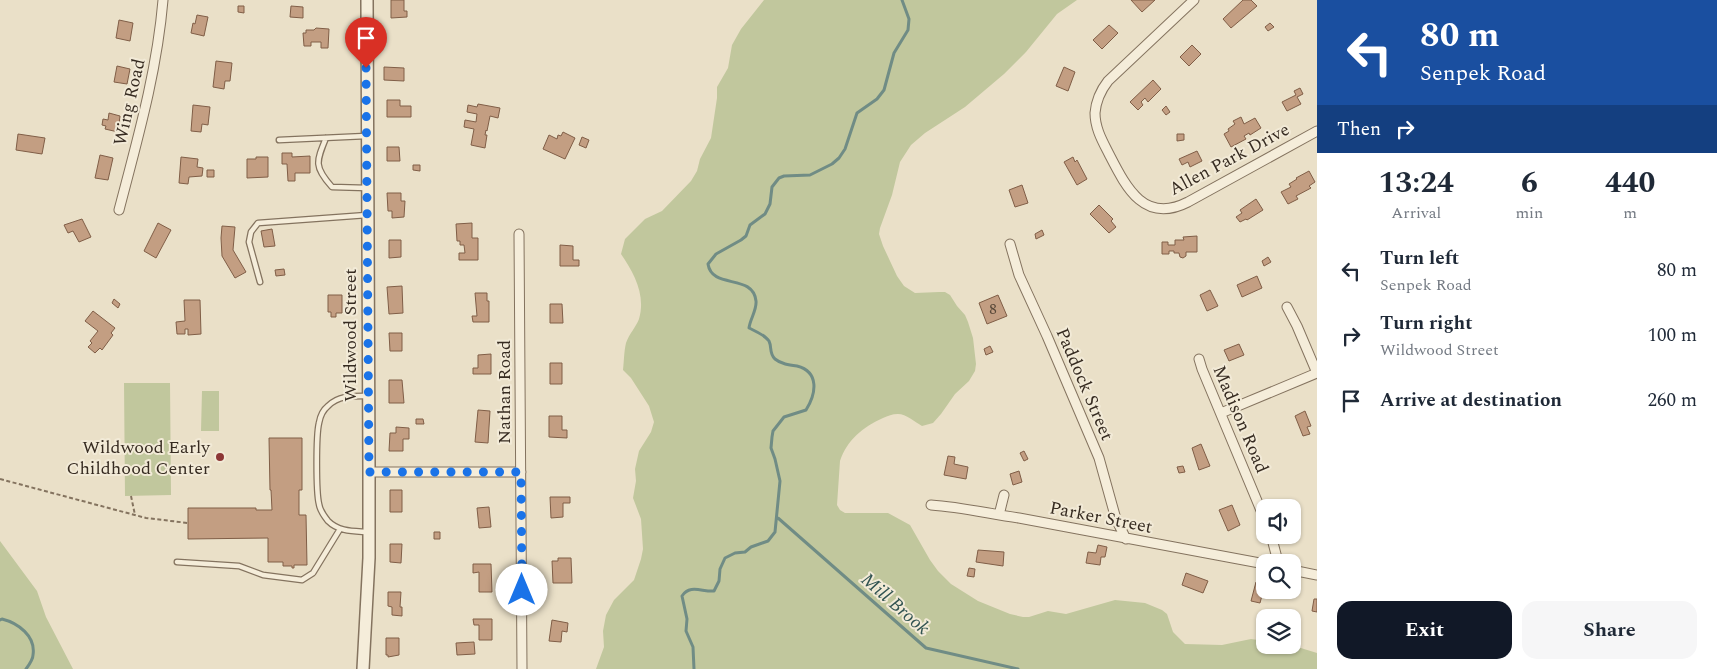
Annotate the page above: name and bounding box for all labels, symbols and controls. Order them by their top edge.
text: 80 m [1420,9,1500,62]
pin [345,17,387,68]
icon: left [1337,20,1402,85]
icon: arrive [352,24,380,52]
street label: Wing Road [106,56,153,148]
text: Senpek Road [1420,57,1546,90]
text: Then [1337,115,1381,144]
icon: right [1391,115,1419,143]
street label: Allen Park Drive [1164,116,1294,203]
text: 13:24 [1379,160,1454,206]
text: 6 [1521,160,1538,206]
text: 440 [1605,160,1655,206]
text: Arrival [1391,201,1441,225]
text: min [1515,201,1543,225]
text: m [1623,201,1637,225]
text: Turn left [1380,244,1459,273]
text: 80 m [1657,256,1697,285]
icon: left [1337,257,1365,285]
street label: Wildwood Street [337,268,364,402]
text: Senpek Road [1380,273,1472,297]
house number: 8 [989,298,997,321]
text: Turn right [1380,309,1473,338]
text: 100 m [1647,321,1697,350]
icon: right [1337,322,1365,350]
street label: Paddock Street [1049,324,1120,445]
text: Wildwood Street [1380,338,1499,362]
street label: Nathan Road [491,340,518,444]
street label: Madison Road [1206,361,1275,477]
text: Arrive at destination [1380,386,1562,415]
text: 260 m [1647,386,1697,415]
icon: arrive [1337,387,1365,415]
place label: Wildwood Early Childhood Center [66,434,211,482]
marker: Wildwood Early Childhood Center [214,451,226,463]
street label: Parker Street [1047,494,1155,541]
map controls [1256,499,1301,654]
button: sound [1256,499,1301,544]
button: search [1256,554,1301,599]
position arrow [495,563,547,615]
water label: Mill Brook [854,566,936,643]
button: Exit [1337,601,1512,659]
button: Share [1522,601,1697,659]
button: layers [1256,609,1301,654]

